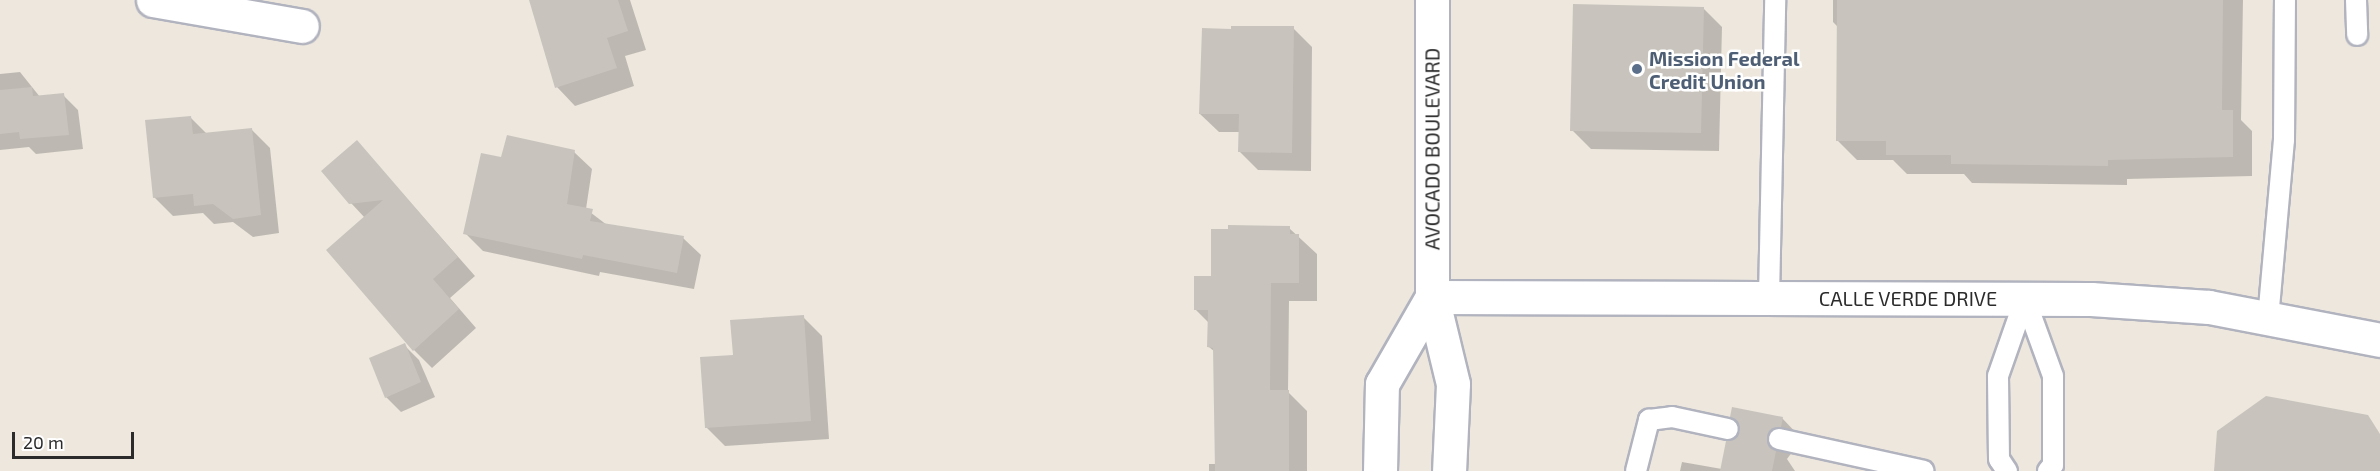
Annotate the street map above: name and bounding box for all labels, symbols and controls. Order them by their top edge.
place label: Mission Federal Credit Union [1649,46,1799,93]
street label: AVOCADO BOULEVARD [1420,48,1444,250]
marker: Mission Federal Credit Union [1630,62,1644,76]
street label: CALLE VERDE DRIVE [1819,286,1997,310]
scale bar [15,420,136,458]
text: 20 m [23,431,64,453]

